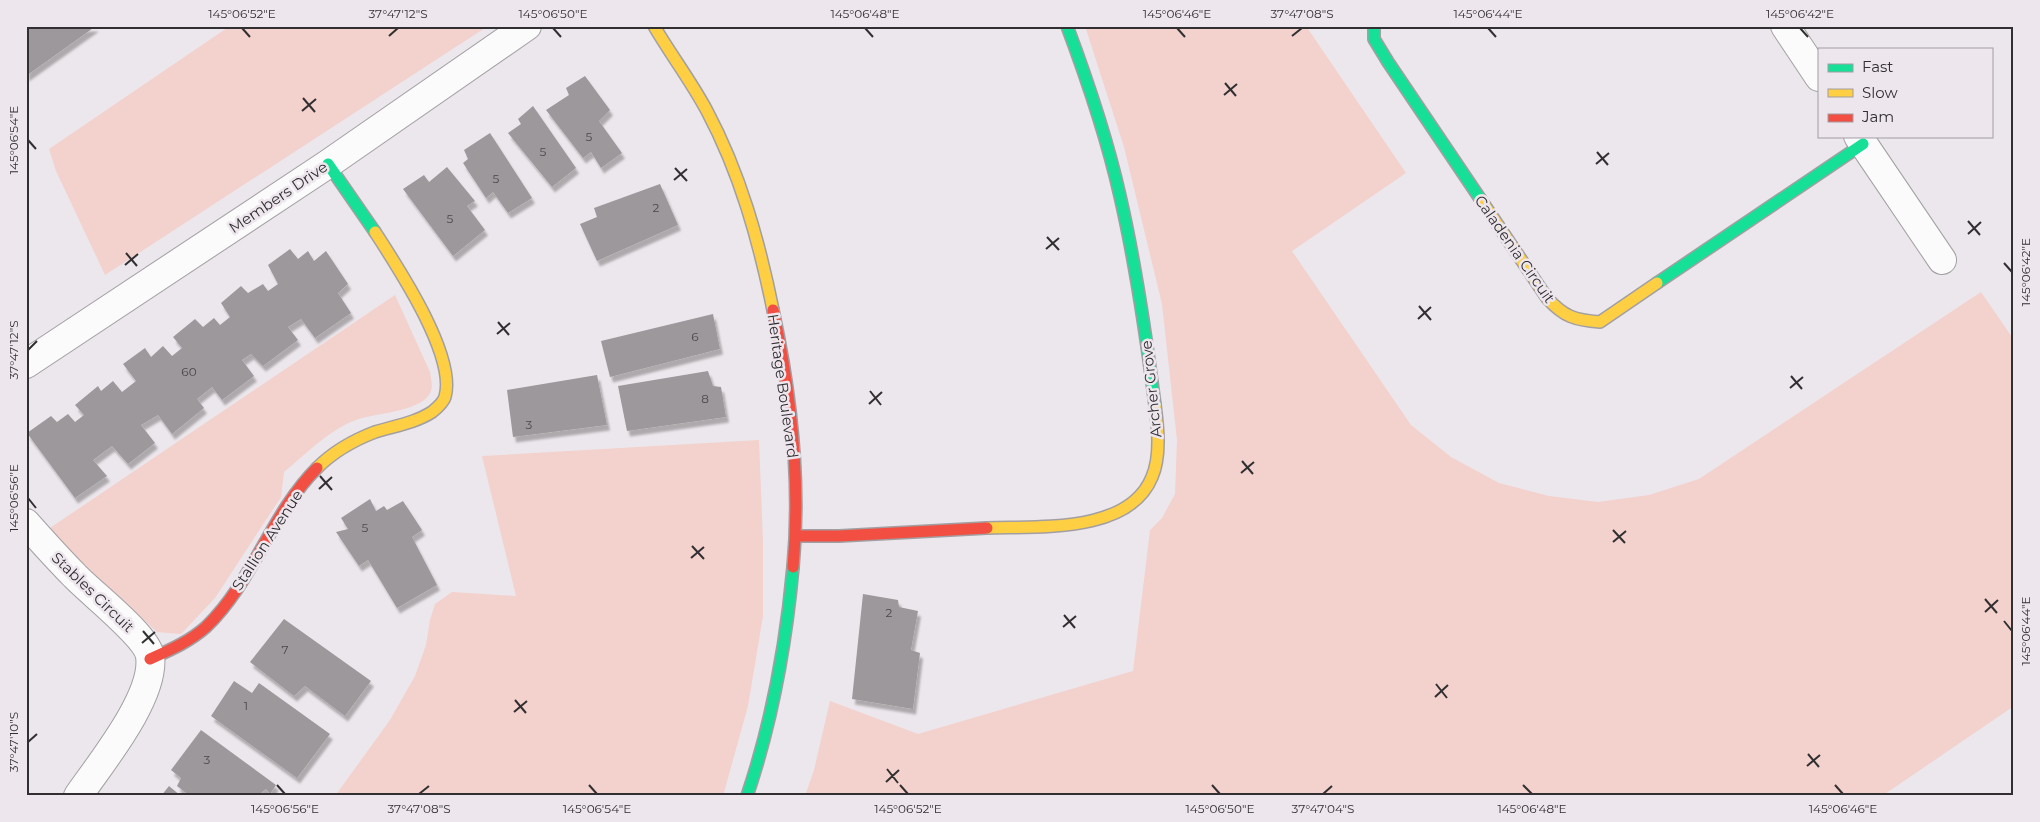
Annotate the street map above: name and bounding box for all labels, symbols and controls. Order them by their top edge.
text: 145°06'52"E [208,6,276,21]
text: 37°47'12"S [368,6,428,21]
text: 145°06'50"E [519,6,587,21]
text: 145°06'48"E [830,6,900,21]
text: 145°06'46"E [1143,6,1211,21]
text: 37°47'08"S [1270,6,1334,21]
text: 145°06'44"E [1453,6,1523,21]
text: 145°06'42"E [1766,6,1834,21]
legend [1818,48,1992,138]
text: Fast [1862,57,1893,76]
text: Slow [1862,83,1898,102]
text: 145°06'54"E [6,106,21,174]
text: Jam [1861,107,1894,126]
house number: 5 [586,129,593,144]
house number: 5 [540,144,547,159]
street label: Members Drive [225,157,331,237]
house number: 5 [493,171,500,186]
street label: Caladenia Circuit [1471,191,1559,307]
house number: 2 [653,200,660,215]
house number: 5 [447,211,454,226]
text: 145°06'42"E [2018,238,2033,306]
street label: Heritage Boulevard [763,313,803,459]
text: 37°47'12"S [6,320,21,380]
house number: 6 [691,329,699,344]
street label: Archer Grove [1136,339,1166,439]
house number: 60 [181,364,197,379]
house number: 8 [701,391,709,406]
house number: 3 [526,417,533,432]
text: 145°06'56"E [6,464,21,532]
street label: Stallion Avenue [227,486,307,594]
house number: 5 [362,520,369,535]
street label: Stables Circuit [48,548,138,636]
text: 145°06'44"E [2018,596,2033,666]
house number: 2 [886,605,893,620]
house number: 7 [281,642,289,657]
house number: 1 [244,698,248,713]
text: 37°47'10"S [6,712,21,772]
house number: 3 [204,752,211,767]
text: 145°06'56"E [251,801,319,816]
text: 37°47'08"S [387,801,451,816]
text: 145°06'54"E [563,801,631,816]
text: 145°06'52"E [874,801,942,816]
text: 145°06'50"E [1186,801,1254,816]
text: 37°47'04"S [1292,801,1354,816]
text: 145°06'48"E [1497,801,1567,816]
text: 145°06'46"E [1809,801,1877,816]

